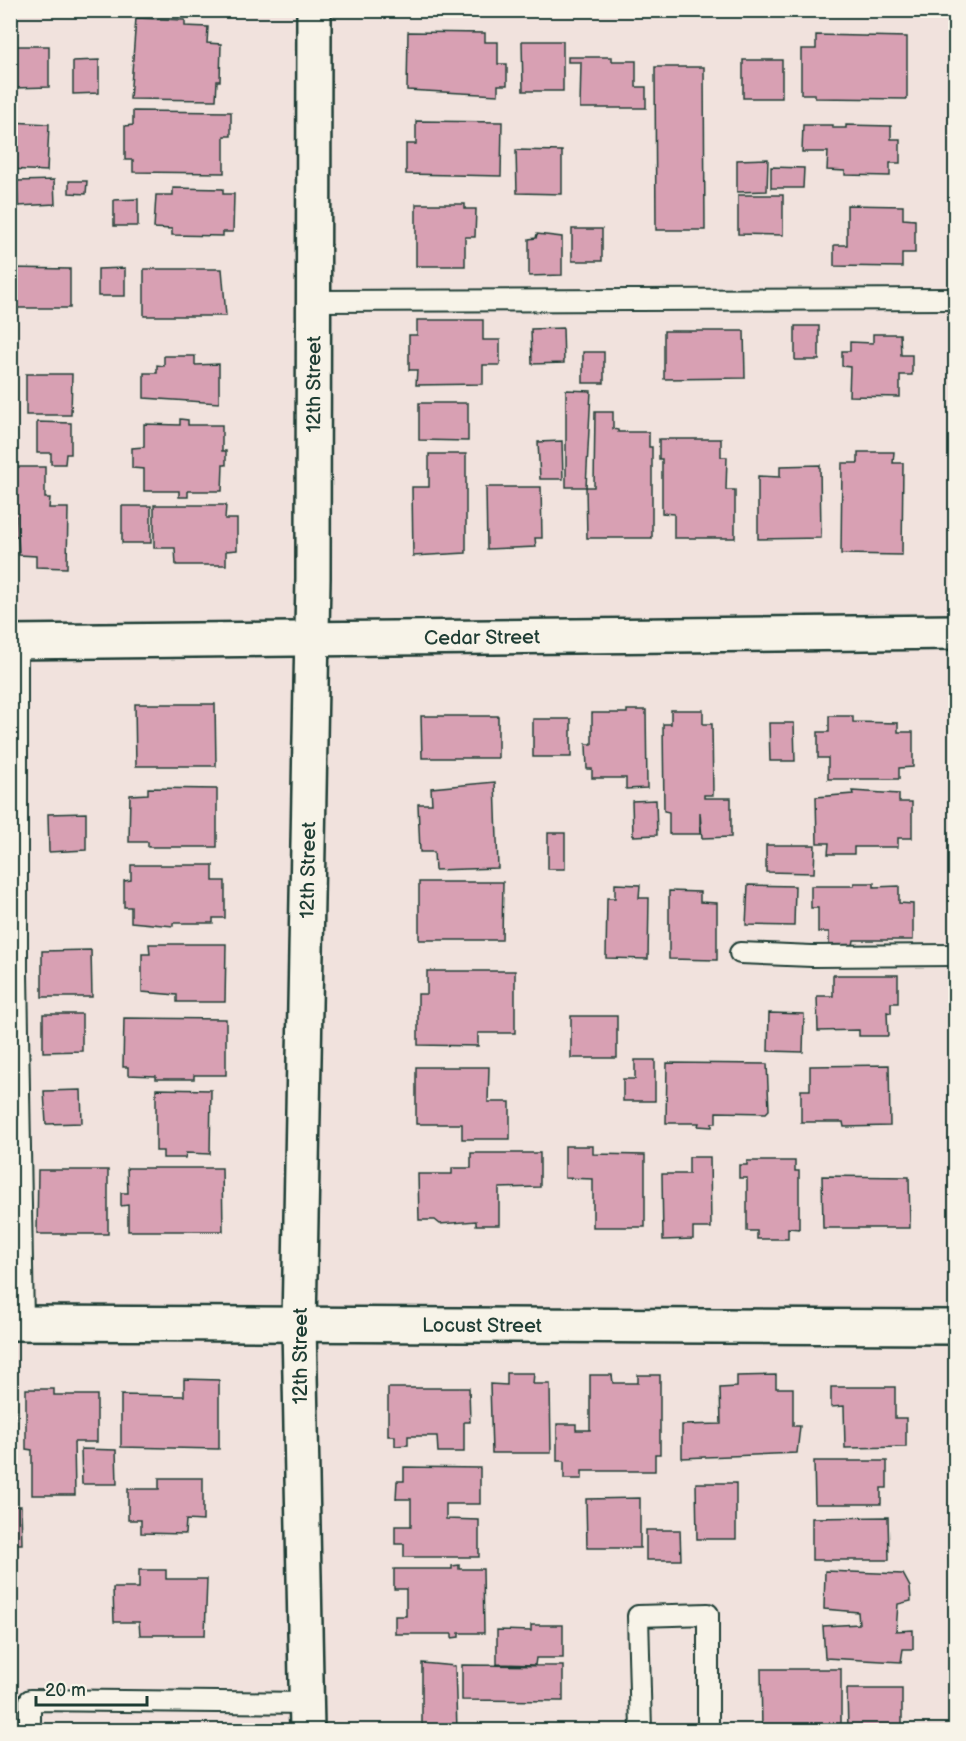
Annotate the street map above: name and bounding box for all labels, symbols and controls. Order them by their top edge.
street label: 12th Street [302,336,326,433]
street label: Cedar Street [424,625,540,651]
street label: 12th Street [296,822,321,919]
street label: 12th Street [289,1308,313,1404]
street label: Locust Street [422,1314,542,1338]
scale bar [36,1669,147,1707]
text: 20 m [45,1680,86,1701]

